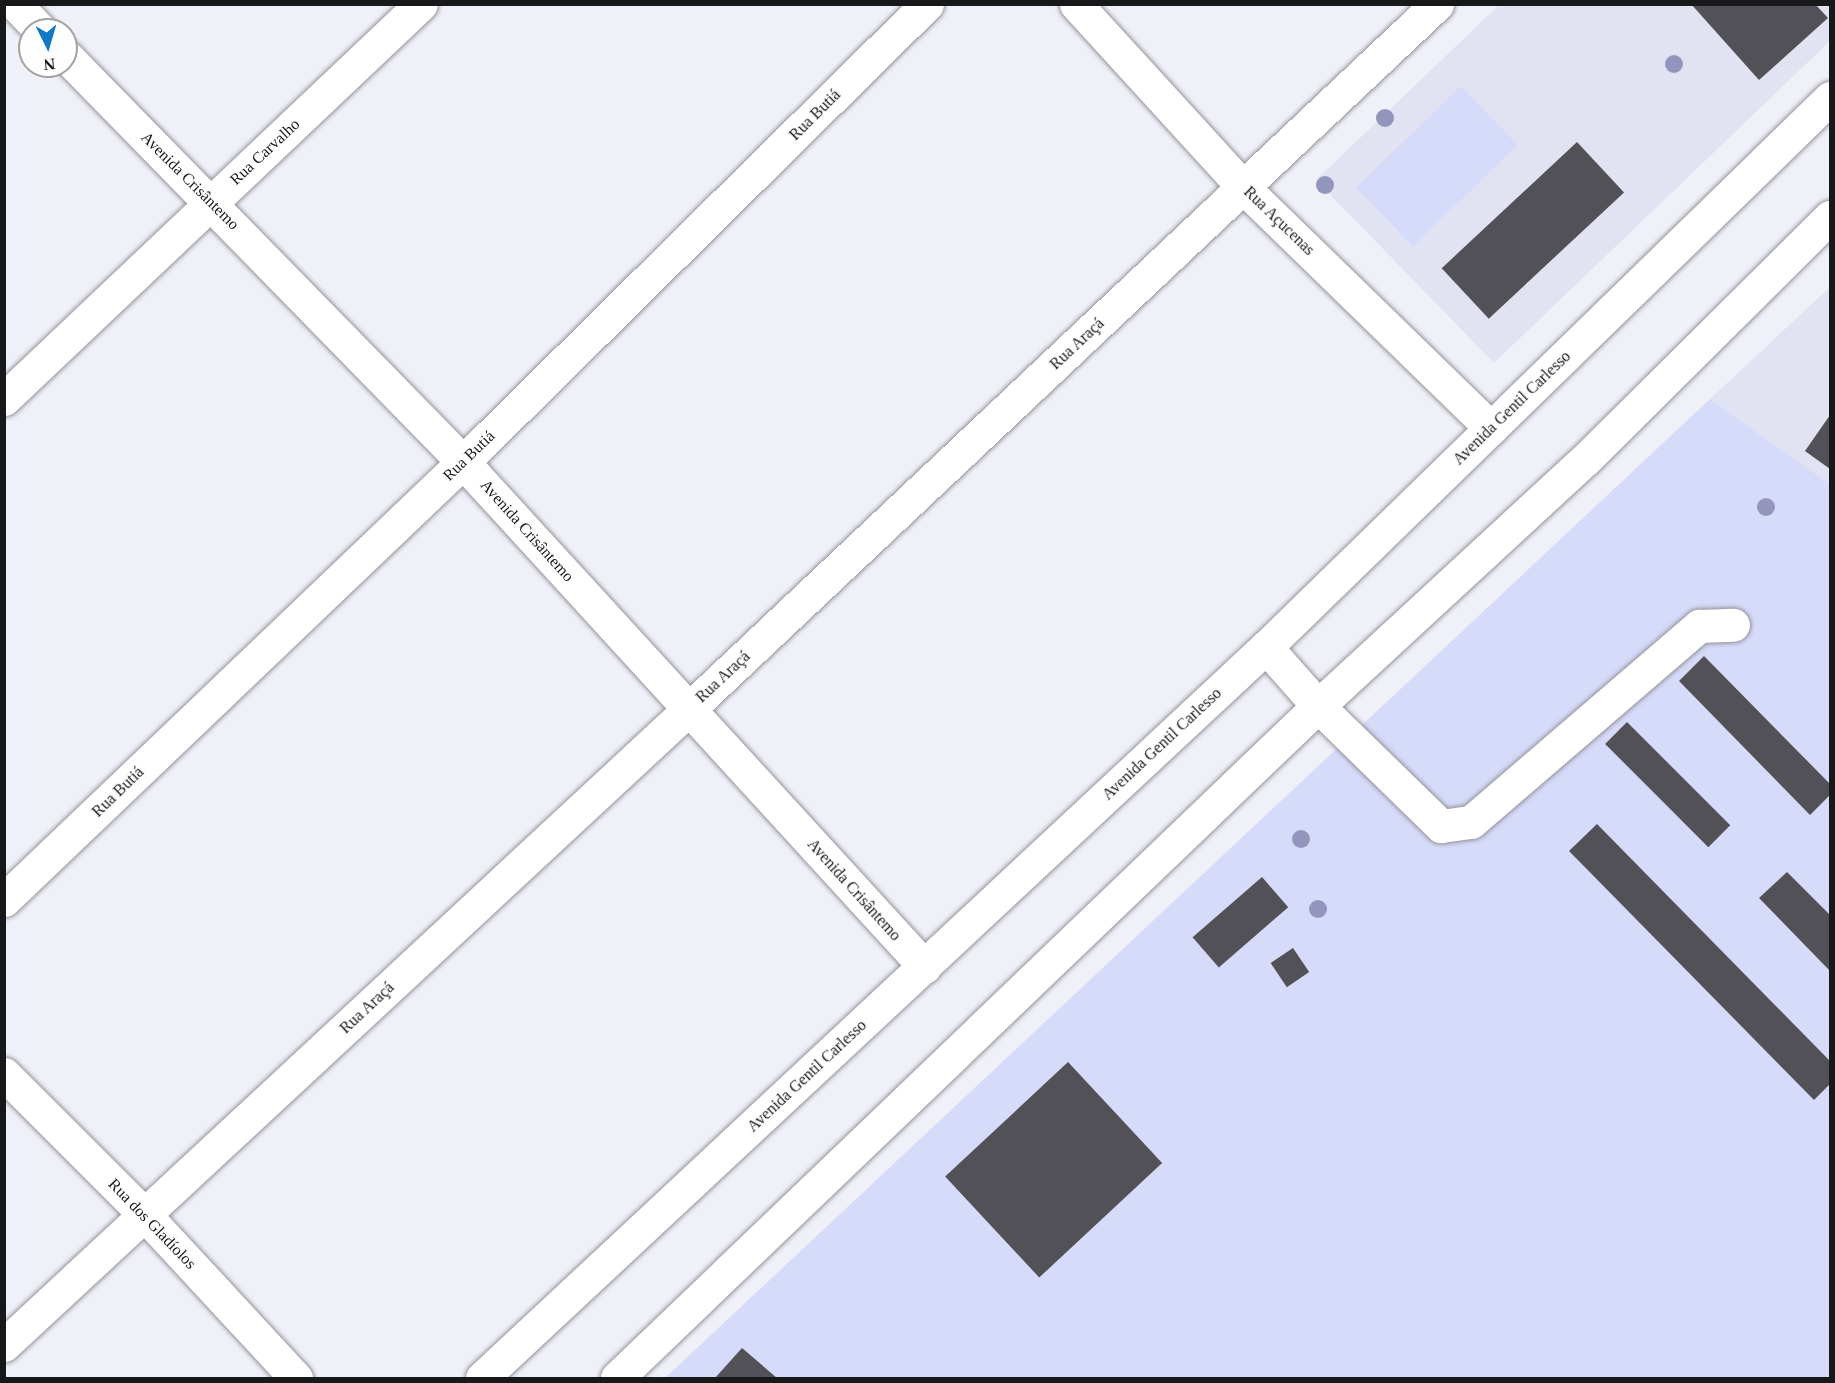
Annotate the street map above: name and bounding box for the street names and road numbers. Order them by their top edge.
street label: Rua Butiá [785,85,845,145]
street label: Rua Carvalho [226,115,304,189]
street label: Avenida Crisântemo [137,128,243,234]
street label: Rua Açucenas [1239,182,1319,260]
street label: Rua Araçá [1046,314,1108,374]
street label: Avenida Gentil Carlesso [1449,347,1575,469]
street label: Rua Butiá [439,427,499,485]
street label: Avenida Crisântemo [476,476,578,586]
street label: Rua Araçá [692,647,754,707]
street label: Avenida Gentil Carlesso [1098,684,1226,804]
street label: Rua Butiá [88,763,148,821]
street label: Avenida Crisântemo [803,835,905,945]
street label: Rua Araçá [336,978,398,1038]
street label: Avenida Gentil Carlesso [743,1016,871,1136]
street label: Rua dos Gladíolos [104,1175,200,1273]

